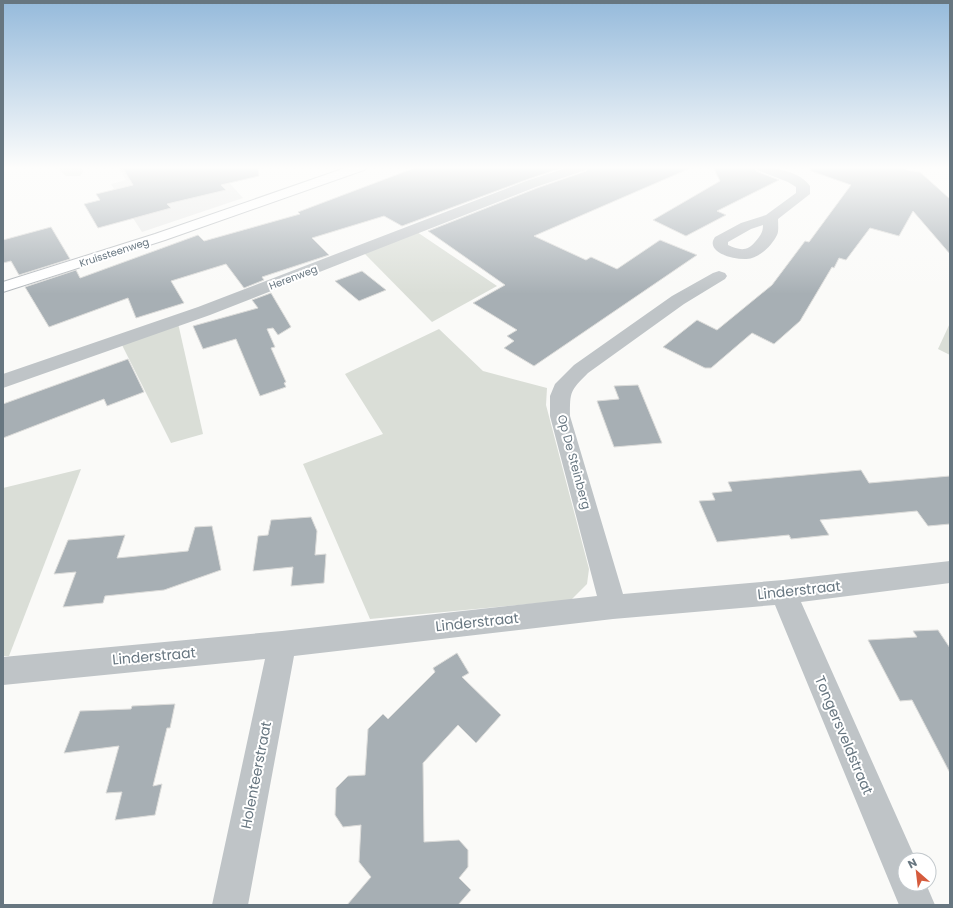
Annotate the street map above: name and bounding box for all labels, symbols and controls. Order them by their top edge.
street label: Kruissteenweg [77,234,151,271]
street label: Herenweg [267,261,319,294]
street label: Op De Steinberg [554,413,595,511]
street label: Linderstraat [756,576,842,604]
street label: Linderstraat [434,608,520,636]
street label: Linderstraat [112,642,196,670]
street label: Tongersveldstraat [810,673,878,797]
street label: Holenteerstraat [236,720,276,830]
north arrow [897,852,937,892]
text: N [905,854,920,872]

